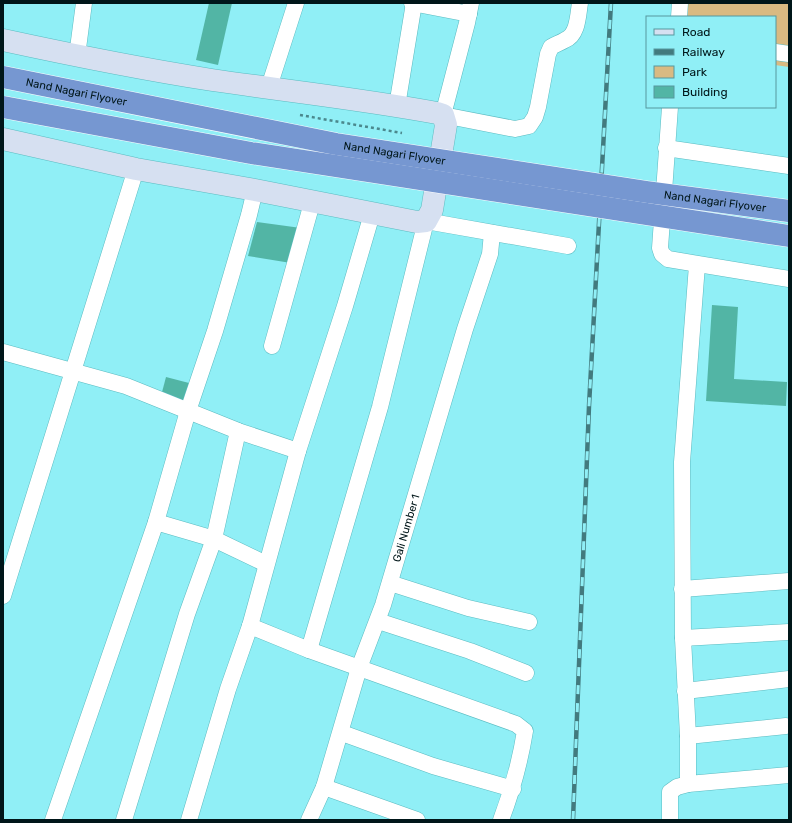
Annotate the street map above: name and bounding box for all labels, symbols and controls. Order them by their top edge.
legend [646,16,776,108]
text: Road [682,25,710,39]
text: Railway [682,45,725,59]
text: Park [682,65,708,79]
street label: Nand Nagari Flyover [25,75,129,108]
text: Building [682,85,728,99]
street label: Nand Nagari Flyover [343,139,447,167]
street label: Nand Nagari Flyover [663,188,768,214]
street label: Gali Number 1 [390,493,422,563]

